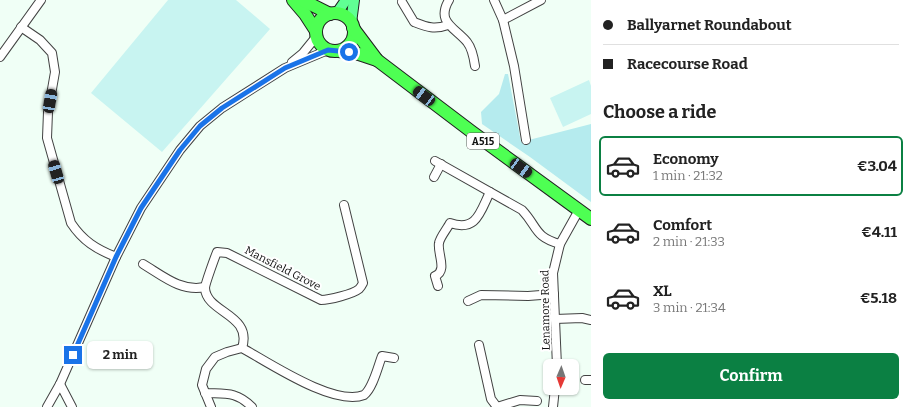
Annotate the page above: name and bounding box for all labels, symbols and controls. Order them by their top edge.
text: Ballyarnet Roundabout [627,16,792,34]
route start [340,43,358,61]
text: Racecourse Road [627,55,748,73]
car [411,84,437,108]
car [42,88,58,114]
text: Choose a ride [603,101,716,123]
road number: A515 [467,133,499,149]
icon: car [605,148,641,184]
text: Economy [653,150,719,168]
car [508,156,534,180]
text: €3.04 [857,157,897,175]
car [47,159,65,185]
text: 1 min · 21:32 [653,168,723,183]
icon: car [605,214,641,250]
text: Comfort [653,216,712,234]
text: €4.11 [861,223,897,241]
text: 2 min · 21:33 [653,234,725,249]
street label: Mansfield Grove [243,244,323,293]
street label: Lenamore Road [538,269,553,350]
icon: car [605,280,641,316]
text: XL [653,282,672,300]
text: €5.18 [860,289,897,307]
text: 3 min · 21:34 [653,300,726,315]
callout: 2 min [87,341,153,369]
route end [64,346,82,364]
text: 2 min [103,347,137,362]
button: Confirm [603,353,899,399]
north arrow [543,359,579,395]
map controls [543,359,579,395]

